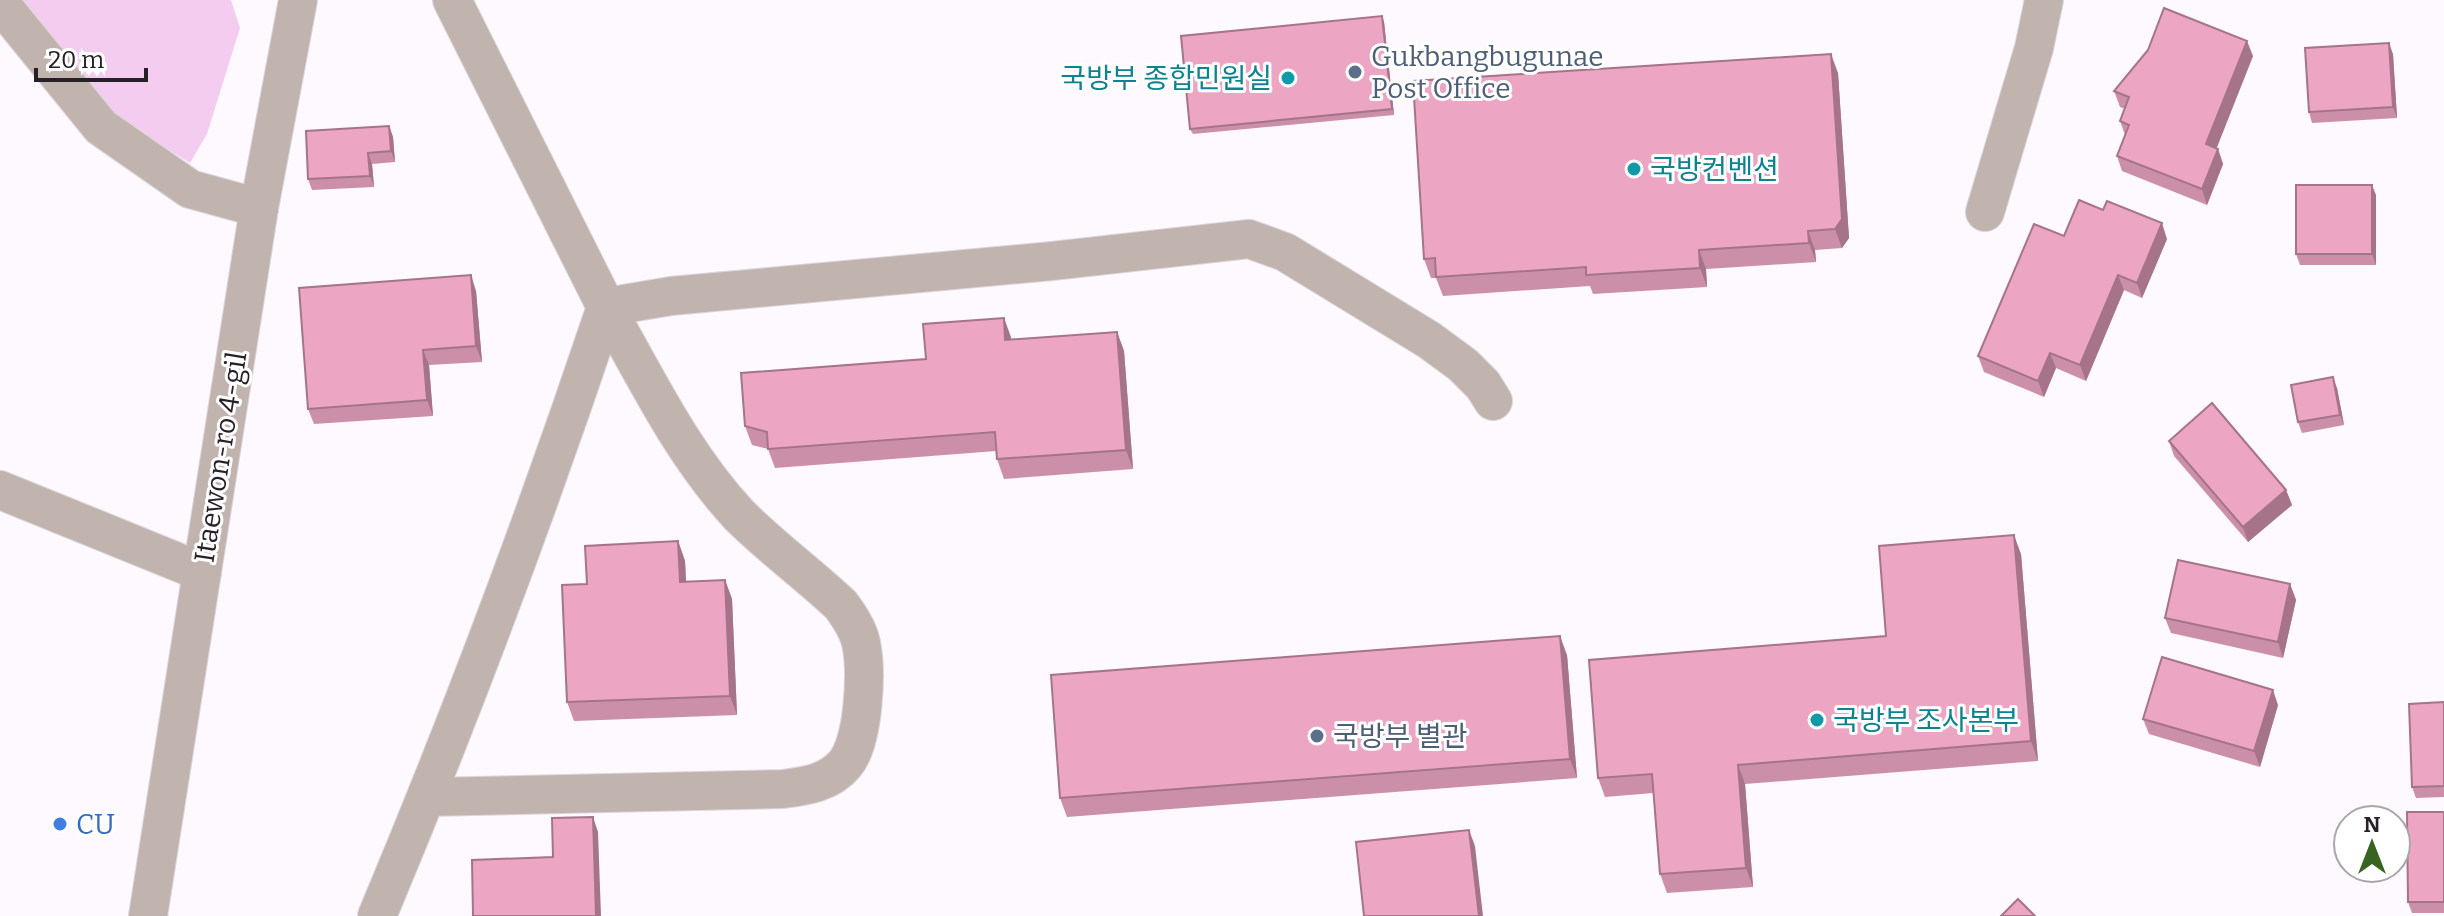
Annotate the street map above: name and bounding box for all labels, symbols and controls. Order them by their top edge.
scale bar [36,32,146,82]
place label: Gukbangbugunae Post Office [1371,40,1604,105]
text: 20 m [48,46,104,74]
place label: 국방부 종합민원실 [1060,62,1272,95]
marker: Gukbangbugunae Post Office [1346,63,1364,81]
marker: 국방부 종합민원실 [1279,69,1297,87]
place label: 국방컨벤션 [1650,153,1779,186]
marker: 국방컨벤션 [1625,160,1643,178]
street label: Itaewon-ro 4-gil [188,349,253,565]
place label: 국방부 조사본부 [1833,704,2019,737]
marker: 국방부 조사본부 [1808,711,1826,729]
place label: 국방부 별관 [1333,720,1467,753]
marker: 국방부 별관 [1308,727,1326,745]
north arrow [2332,804,2412,884]
place label: CU [76,808,115,841]
text: N [2364,811,2381,838]
marker: CU [51,815,69,833]

